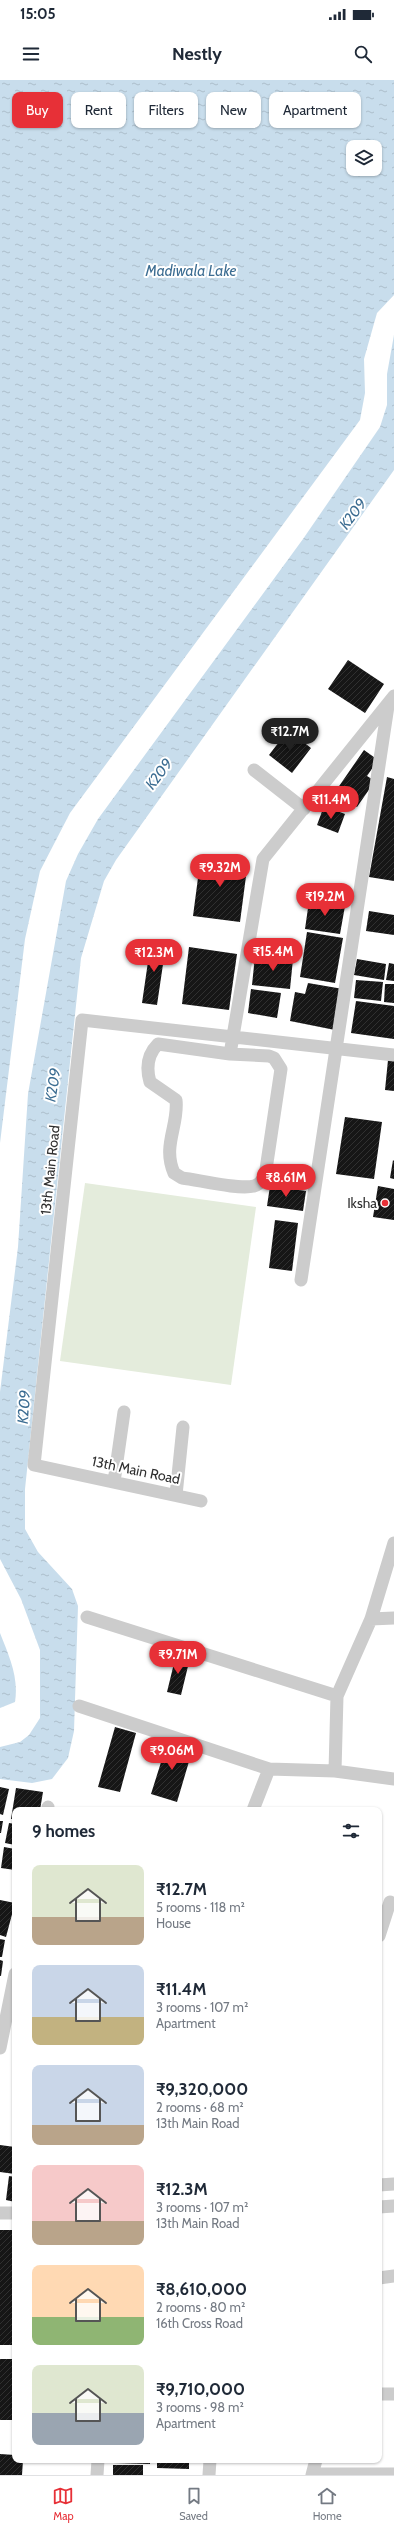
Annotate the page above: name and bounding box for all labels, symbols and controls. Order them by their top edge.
text: 15:05 [20,5,56,23]
icon: menu [20,43,42,65]
text: Nestly [172,43,222,65]
icon: search [352,43,374,65]
chip: Buy [12,92,63,128]
chip: Rent [71,92,126,128]
chip: Filters [134,92,198,128]
chip: New [206,92,261,128]
chip: Apartment [269,92,361,128]
map controls [346,140,382,176]
button: layers [346,140,382,176]
water label: Madiwala Lake [145,262,237,280]
water label: K209 [336,495,370,533]
pin: ₹12.7M [257,718,323,752]
text: ₹12.7M [271,723,309,739]
water label: K209 [142,755,176,793]
pin: ₹11.4M [298,786,364,820]
text: ₹11.4M [312,791,350,807]
pin: ₹9.32M [187,854,253,888]
text: ₹9.32M [199,859,241,875]
pin: ₹19.2M [292,883,358,917]
text: ₹19.2M [305,888,345,904]
pin: ₹15.4M [240,938,306,972]
pin: ₹12.3M [121,939,187,973]
text: ₹15.4M [253,943,293,959]
text: ₹12.3M [134,944,174,960]
water label: K209 [41,1067,65,1103]
street label: 13th Main Road [36,1124,64,1216]
pin: ₹8.61M [253,1164,319,1198]
text: ₹8.61M [266,1169,306,1185]
place label: Iksha [347,1194,377,1212]
marker: Iksha [380,1198,390,1208]
water label: K209 [14,1389,34,1425]
street label: 13th Main Road [90,1452,182,1488]
pin: ₹9.71M [145,1641,211,1675]
text: ₹9.71M [158,1646,198,1662]
pin: ₹9.06M [139,1737,205,1771]
text: ₹9.06M [150,1742,194,1758]
icon: filters [340,1820,362,1842]
text: 9 homes [32,1821,95,1841]
text: ₹12.7M [156,1879,207,1899]
icon: home [64,1881,112,1929]
text: 5 rooms · 118 m² [156,1899,245,1915]
text: House [156,1915,191,1931]
text: ₹11.4M [156,1979,206,1999]
icon: home [64,1981,112,2029]
text: 3 rooms · 107 m² [156,1999,248,2015]
text: Apartment [156,2015,216,2031]
text: ₹9,320,000 [156,2079,248,2099]
icon: home [64,2081,112,2129]
text: 2 rooms · 68 m² [156,2099,244,2115]
text: 13th Main Road [156,2115,240,2131]
text: ₹12.3M [156,2179,208,2199]
icon: home [64,2181,112,2229]
text: 3 rooms · 107 m² [156,2199,248,2215]
text: 13th Main Road [156,2215,240,2231]
text: ₹8,610,000 [156,2279,247,2299]
icon: home [64,2281,112,2329]
text: 2 rooms · 80 m² [156,2299,245,2315]
text: 16th Cross Road [156,2315,243,2331]
text: ₹9,710,000 [156,2379,245,2399]
icon: home [64,2381,112,2429]
text: 3 rooms · 98 m² [156,2399,244,2415]
text: Apartment [156,2415,216,2431]
tab: Map [52,2485,74,2523]
tab: Saved [179,2485,208,2523]
tab: Home [313,2485,342,2523]

